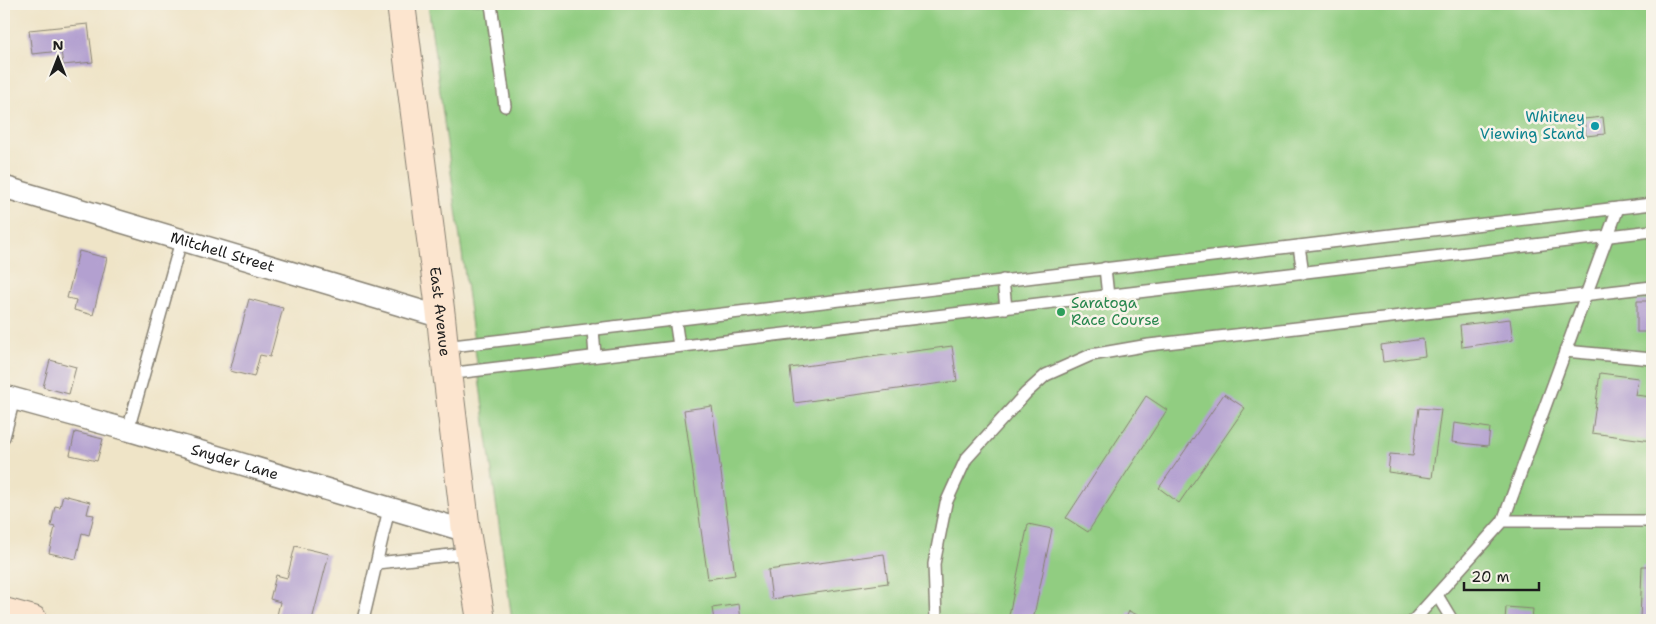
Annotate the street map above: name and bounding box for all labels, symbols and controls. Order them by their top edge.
north arrow [32,32,82,82]
text: N [52,36,64,54]
place label: Whitney Viewing Stand [1480,107,1585,144]
marker: Whitney Viewing Stand [1589,120,1601,132]
street label: Mitchell Street [168,227,277,277]
street label: East Avenue [425,266,455,358]
place label: Saratoga Race Course [1071,293,1160,330]
marker: Saratoga Race Course [1055,306,1067,318]
street label: Snyder Lane [189,439,281,484]
scale bar [1464,559,1538,591]
text: 20 m [1471,567,1510,587]

